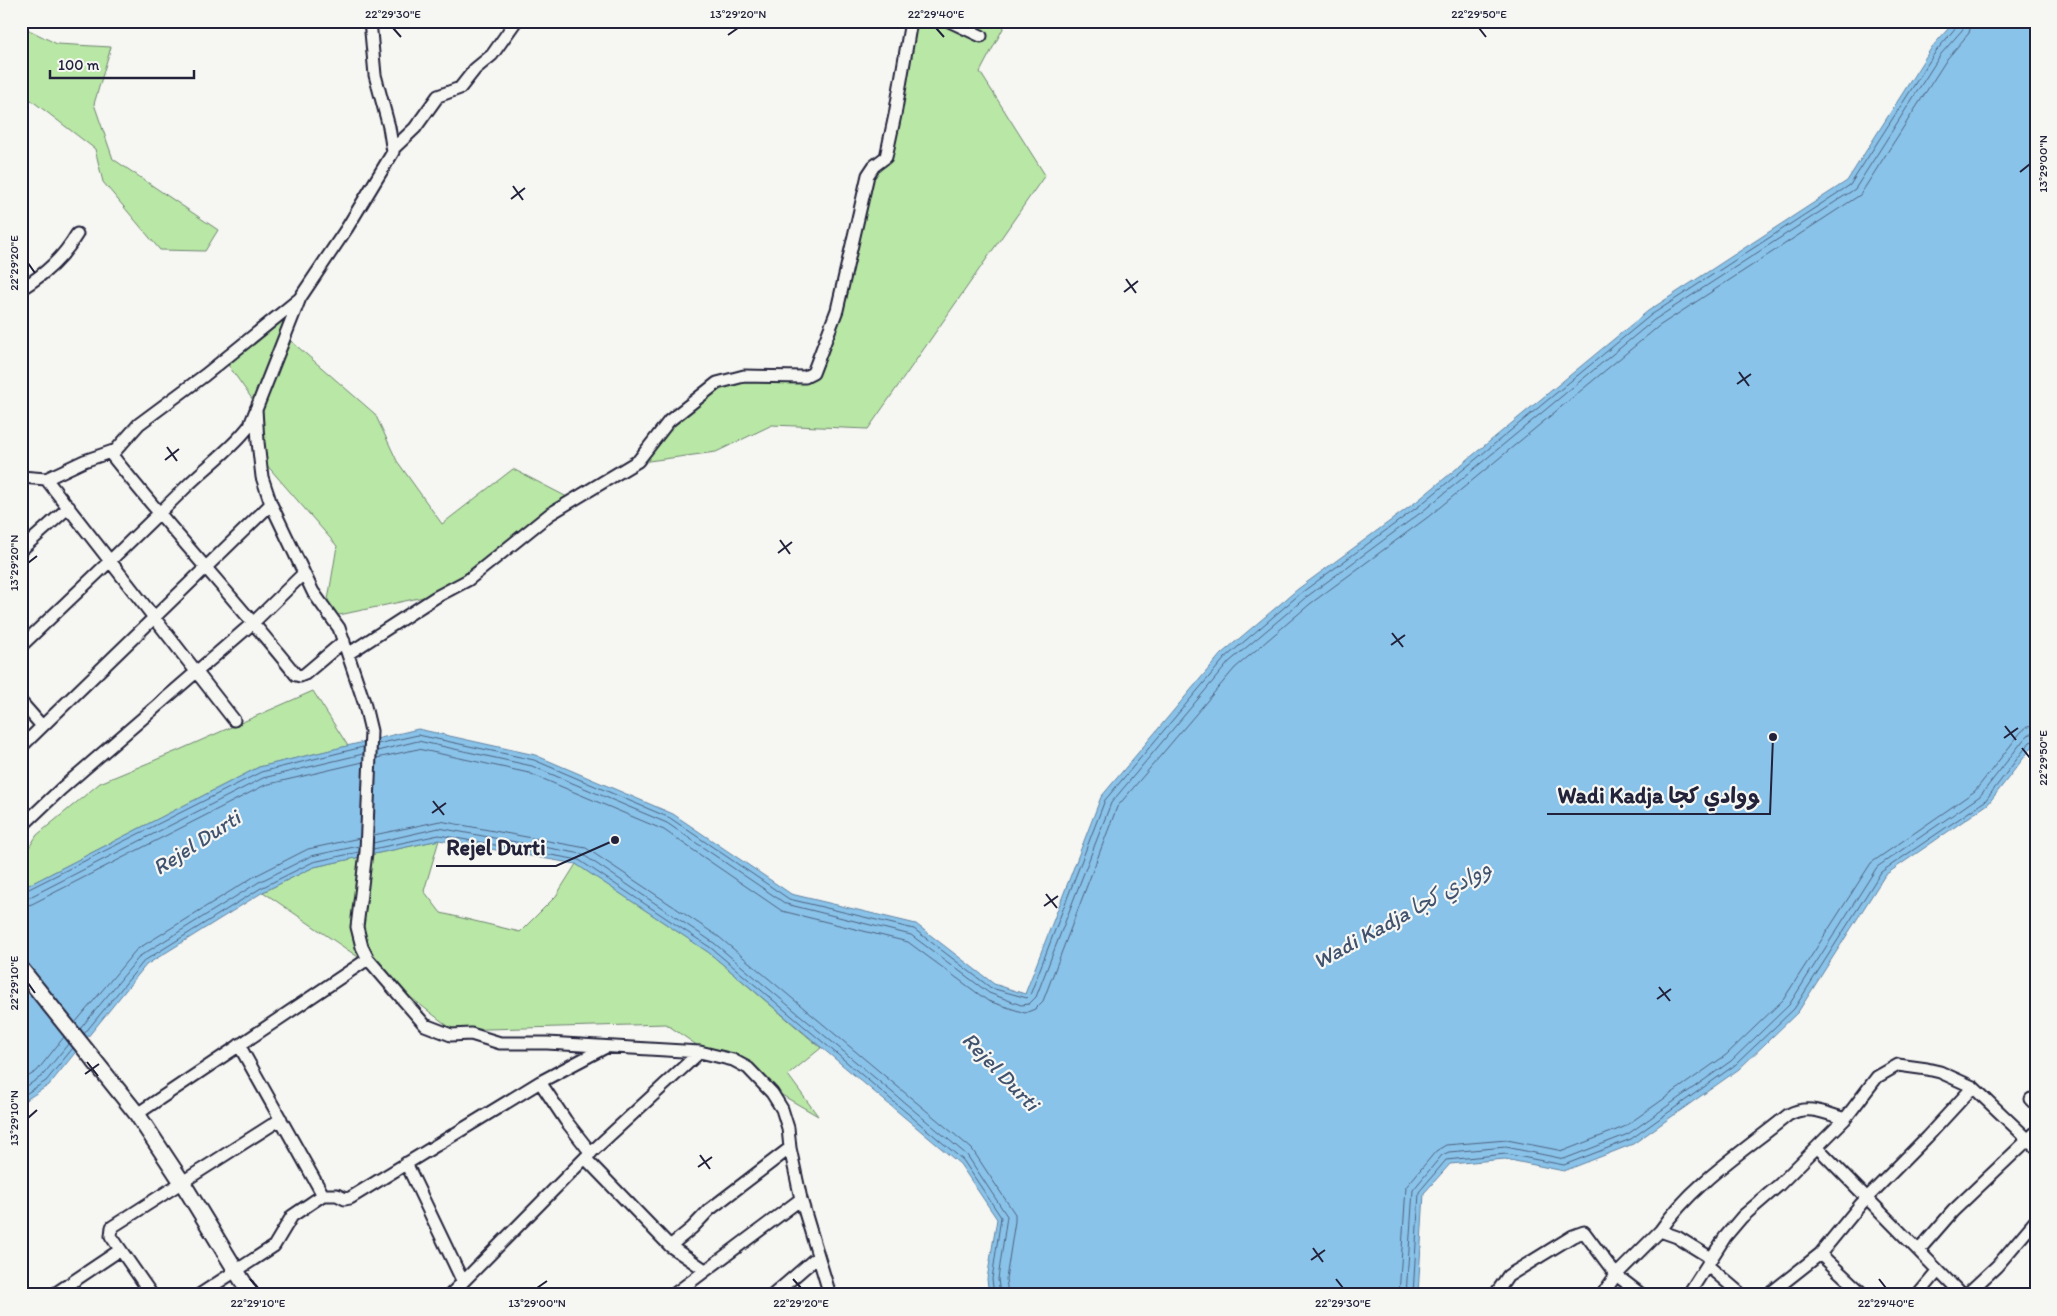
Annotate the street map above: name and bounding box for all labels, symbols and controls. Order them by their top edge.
text: 22°29'30"E [365,7,421,21]
text: 13°29'20"N [710,7,766,21]
text: 22°29'40"E [908,7,965,21]
text: 22°29'50"E [1451,7,1507,21]
scale bar [50,48,194,80]
text: 100 m [58,56,100,74]
text: 13°29'00"N [2036,135,2050,193]
text: 22°29'20"E [7,235,21,291]
text: 13°29'20"N [7,535,21,591]
text: 22°29'50"E [2036,730,2050,786]
callout: Wadi Kadja ووادي كجا [1547,777,1770,814]
text: Wadi Kadja ووادي كجا [1557,782,1761,812]
water label: Rejel Durti [147,803,247,881]
callout: Rejel Durti [436,829,556,866]
text: Rejel Durti [446,834,546,861]
water label: Wadi Kadja ووادي كجا [1308,854,1497,977]
text: 22°29'10"E [7,955,21,1010]
water label: Rejel Durti [956,1026,1047,1118]
text: 13°29'10"N [7,1090,21,1146]
text: 22°29'10"E [231,1296,286,1310]
text: 13°29'00"N [508,1296,566,1310]
text: 22°29'20"E [773,1296,829,1310]
text: 22°29'30"E [1315,1296,1371,1310]
text: 22°29'40"E [1858,1296,1915,1310]

